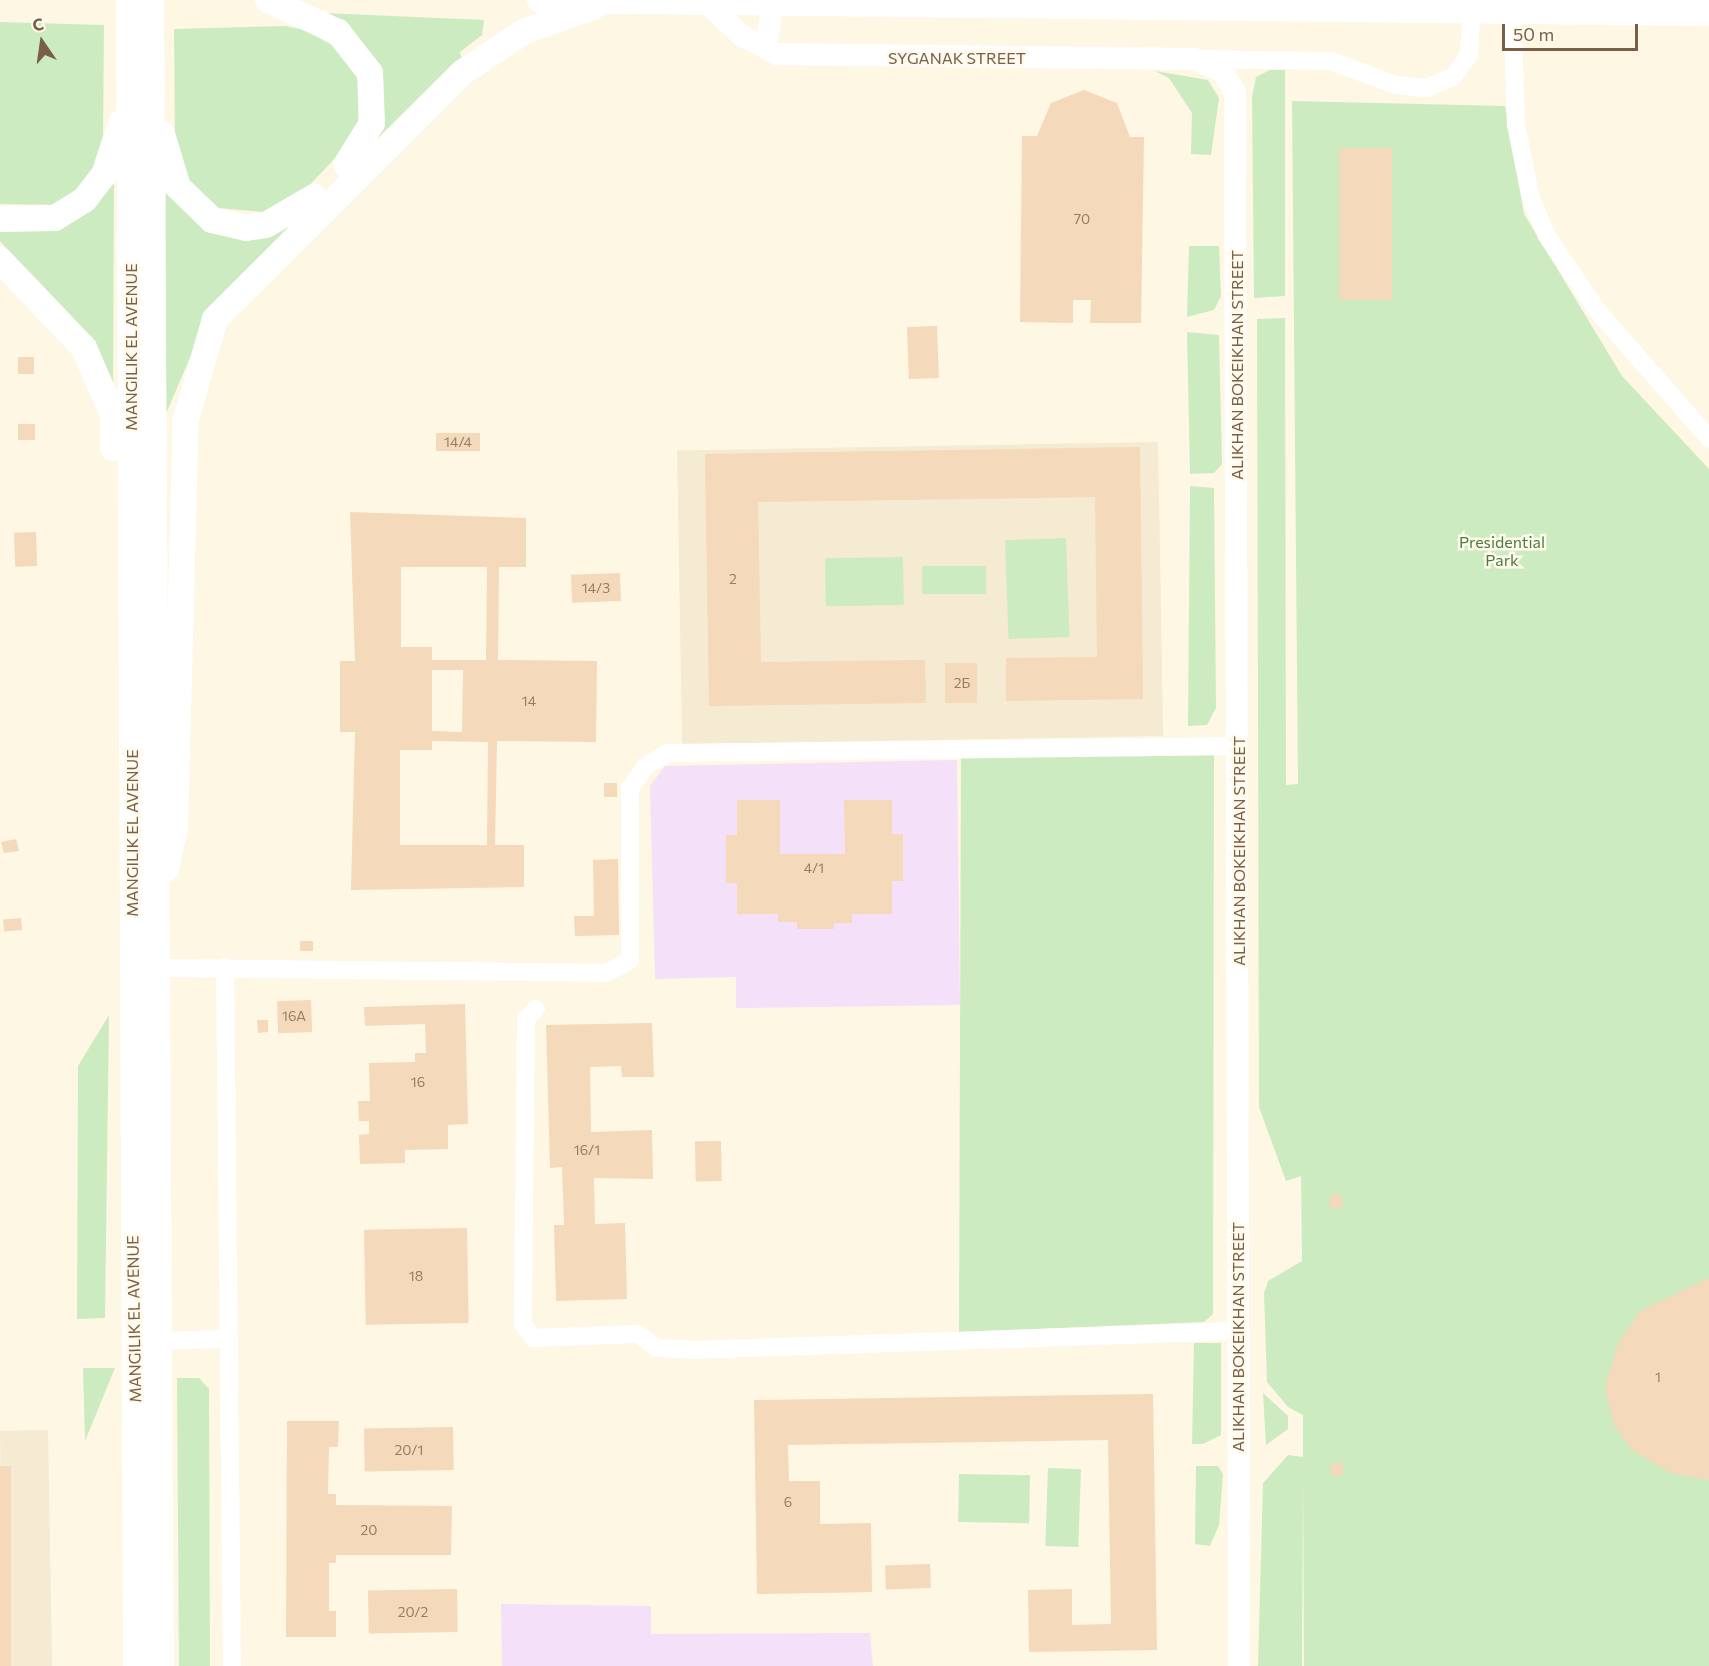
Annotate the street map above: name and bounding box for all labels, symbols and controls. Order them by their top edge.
north arrow [12,12,72,72]
scale bar [1505,12,1642,50]
text: С [30,13,45,34]
text: 50 m [1513,23,1554,45]
street label: SYGANAK STREET [888,48,1026,68]
house number: 70 [1074,211,1090,227]
street label: ALIKHAN BOKEIKHAN STREET [1227,250,1247,480]
street label: MANGILIK EL AVENUE [121,263,141,431]
house number: 14/4 [444,434,472,450]
park label: Presidential Park [1459,532,1545,570]
house number: 2 [729,571,737,587]
house number: 14/3 [582,580,610,596]
house number: 2Б [954,675,970,691]
house number: 14 [522,693,536,709]
street label: ALIKHAN BOKEIKHAN STREET [1229,736,1249,966]
street label: MANGILIK EL AVENUE [122,749,142,917]
house number: 4/1 [804,860,824,876]
house number: 16А [282,1008,306,1024]
house number: 16 [411,1074,425,1090]
house number: 16/1 [574,1142,600,1158]
street label: ALIKHAN BOKEIKHAN STREET [1228,1222,1248,1452]
street label: MANGILIK EL AVENUE [123,1235,145,1403]
house number: 18 [409,1268,423,1284]
house number: 1 [1655,1369,1661,1385]
house number: 20/1 [395,1442,423,1458]
house number: 6 [784,1494,792,1510]
house number: 20 [361,1522,377,1538]
house number: 20/2 [398,1604,428,1620]

